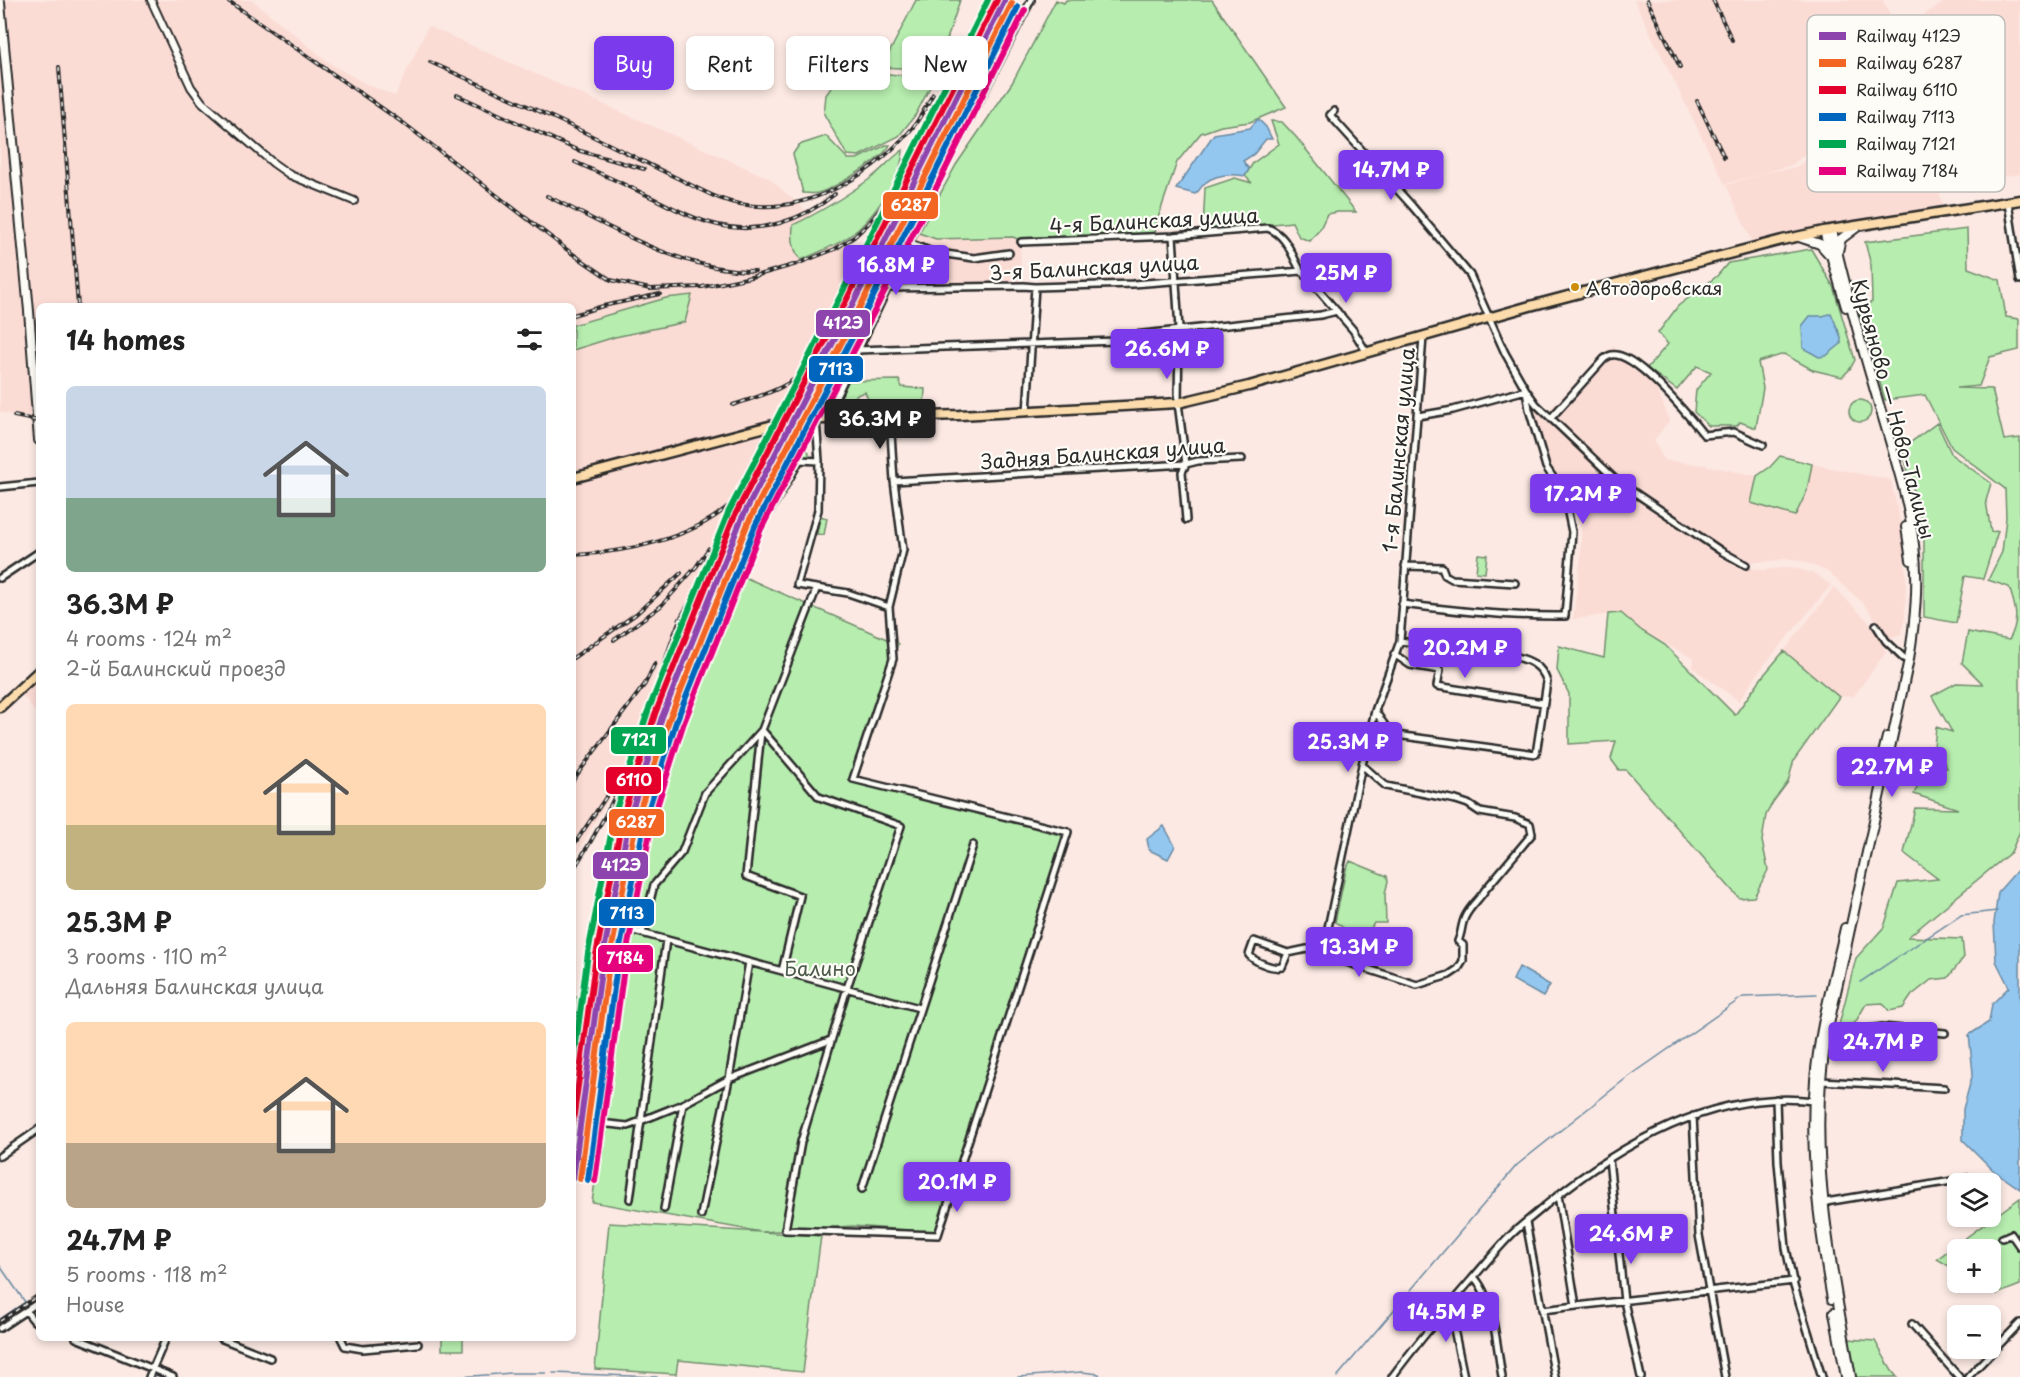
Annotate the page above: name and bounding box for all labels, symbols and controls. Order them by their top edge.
legend [1807,15,2005,192]
text: Railway 412Э [1856,23,1961,47]
chip: Buy [594,36,674,90]
chip: Rent [686,36,774,90]
chip: Filters [786,36,890,90]
chip: New [902,36,988,90]
text: Railway 6287 [1856,50,1962,74]
text: Railway 6110 [1856,77,1958,101]
text: Railway 7113 [1856,104,1955,128]
text: Railway 7121 [1856,131,1955,155]
pin: 14.7M ₽ [1336,150,1446,201]
text: 14.7M ₽ [1352,154,1430,184]
text: Railway 7184 [1856,158,1958,182]
line badge: 6287 [882,191,939,220]
text: 6287 [891,192,932,216]
street label: 4-я Балинская улица [1048,200,1260,240]
pin: 16.8M ₽ [841,245,951,296]
street label: 3-я Балинская улица [988,247,1200,287]
text: 16.8M ₽ [857,249,935,279]
pin: 25M ₽ [1304,253,1388,304]
text: 25M ₽ [1315,257,1377,287]
place label: Автодоровская [1586,274,1722,301]
street label: Курьяново — Ново-Талицы [1845,276,1943,542]
marker: Автодоровская [1569,281,1581,293]
line badge: 412Э [815,309,871,338]
text: 412Э [823,310,863,334]
text: 14 homes [66,320,185,359]
icon: filters [513,323,546,356]
pin: 26.6M ₽ [1112,329,1222,380]
text: 26.6M ₽ [1125,333,1209,363]
street label: 1-я Балинская улица [1374,346,1422,554]
line badge: 7113 [808,355,864,383]
text: 7113 [819,356,853,380]
pin: 36.3M ₽ [825,399,935,450]
text: 36.3M ₽ [839,403,921,433]
icon: home [252,425,360,533]
street label: Задняя Балинская улица [980,429,1227,477]
pin: 17.2M ₽ [1528,474,1638,525]
text: 17.2M ₽ [1544,478,1622,508]
text: 36.3M ₽ [66,584,174,623]
text: 4 rooms · 124 m² [66,623,232,653]
pin: 20.2M ₽ [1410,628,1520,679]
text: 20.2M ₽ [1423,632,1508,662]
text: 2-й Балинский проезд [66,653,286,683]
pin: 25.3M ₽ [1293,722,1403,773]
line badge: 7121 [610,726,667,755]
text: 25.3M ₽ [1307,726,1389,756]
text: 7121 [622,727,657,751]
icon: home [252,743,360,851]
pin: 22.7M ₽ [1837,747,1947,798]
text: 22.7M ₽ [1851,751,1933,781]
line badge: 6110 [605,766,662,795]
text: 6110 [616,767,652,791]
line badge: 6287 [608,808,665,837]
text: 6287 [616,809,657,833]
line badge: 412Э [592,851,649,880]
text: 412Э [601,852,641,876]
line badge: 7113 [598,898,655,927]
text: 7113 [610,900,644,924]
text: 25.3M ₽ [66,902,172,941]
pin: 13.3M ₽ [1304,927,1414,978]
text: 13.3M ₽ [1320,931,1398,961]
text: 3 rooms · 110 m² [66,941,228,971]
line badge: 7184 [597,944,654,973]
text: 7184 [606,945,644,969]
park label: Балино [784,953,856,983]
text: Дальняя Балинская улица [66,971,324,1001]
pin: 24.7M ₽ [1828,1022,1938,1073]
text: 24.7M ₽ [1842,1026,1924,1056]
icon: home [252,1061,360,1169]
pin: 20.1M ₽ [902,1162,1012,1213]
text: 20.1M ₽ [917,1166,997,1196]
map controls [1947,1173,2001,1359]
button: layers [1947,1173,2001,1227]
pin: 24.6M ₽ [1576,1214,1686,1265]
text: 24.6M ₽ [1589,1218,1673,1248]
text: 24.7M ₽ [66,1220,171,1259]
button: + [1947,1239,2001,1293]
text: 5 rooms · 118 m² [66,1259,228,1289]
text: House [66,1289,125,1319]
pin: 14.5M ₽ [1391,1292,1501,1343]
text: 14.5M ₽ [1407,1296,1485,1326]
button: − [1947,1305,2001,1359]

